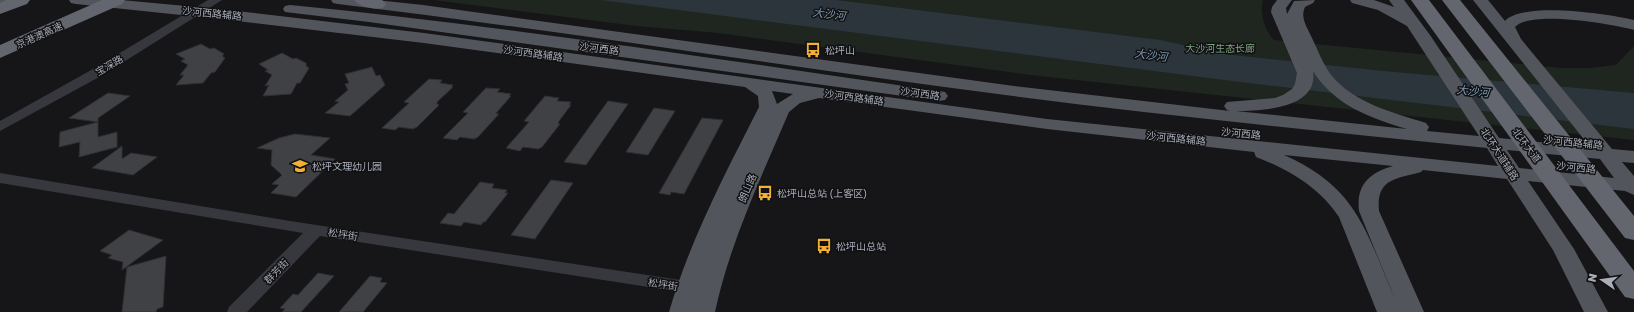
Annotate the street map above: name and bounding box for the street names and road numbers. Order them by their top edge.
street label: 沙河西路辅路 [182,4,242,22]
street label: 京港澳高速 [14,19,64,51]
street label: 沙河西路 [578,40,620,56]
street label: 沙河西路辅路 [502,43,564,63]
street label: 宝深路 [93,52,125,78]
street label: 沙河西路 [899,84,941,102]
street label: 沙河西路辅路 [823,87,885,107]
street label: 沙河西路 [1220,125,1262,141]
street label: 北环大道 [1510,125,1544,165]
street label: 北环大道辅路 [1479,126,1521,182]
street label: 沙河西路辅路 [1146,129,1206,147]
street label: 沙河西路辅路 [1543,133,1603,151]
street label: 沙河西路 [1555,159,1597,175]
street label: 朗山路 [736,172,758,204]
street label: 松坪街 [327,226,359,242]
street label: 群芳街 [261,256,291,286]
street label: 松坪街 [647,276,679,292]

